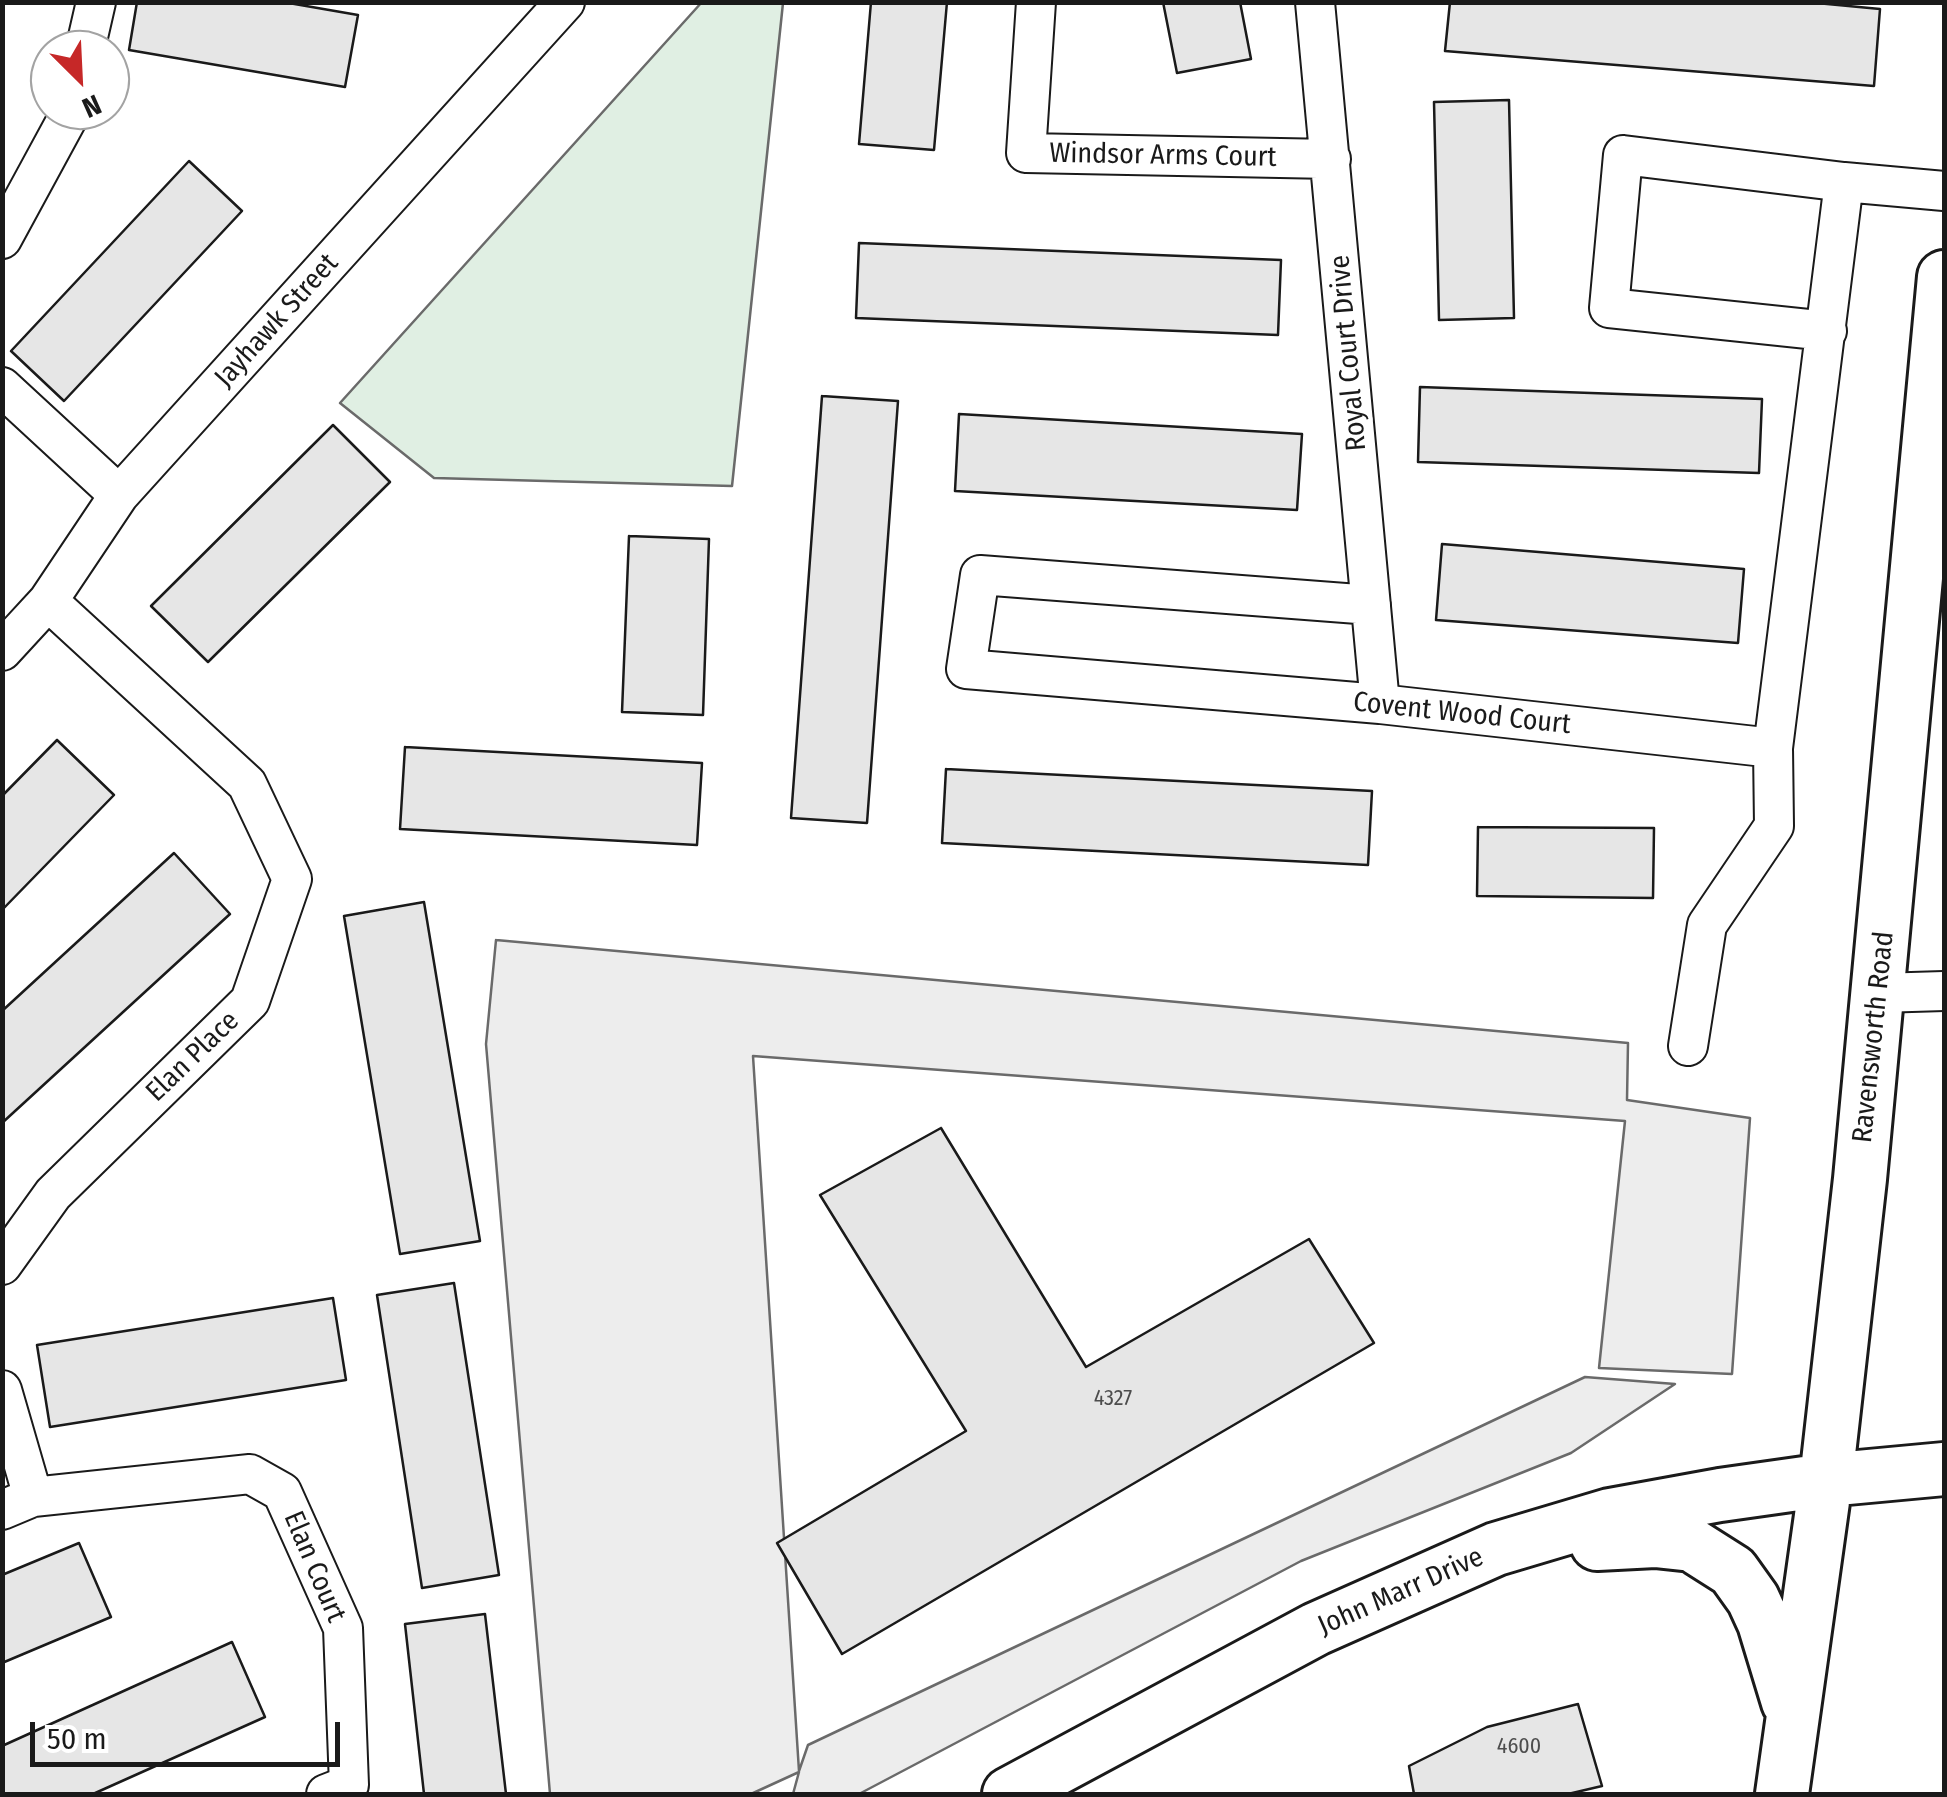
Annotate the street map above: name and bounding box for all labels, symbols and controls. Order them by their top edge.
north arrow [30,30,130,130]
text: N [77,88,106,125]
street label: Windsor Arms Court [1049,137,1277,175]
street label: Jayhawk Street [208,247,346,395]
street label: Royal Court Drive [1324,254,1374,452]
street label: Covent Wood Court [1352,686,1572,742]
street label: Ravensworth Road [1846,930,1902,1144]
street label: Elan Place [140,1005,246,1109]
house number: 4327 [1094,1386,1132,1412]
street label: Elan Court [276,1506,352,1628]
street label: John Marr Drive [1313,1541,1489,1643]
scale bar [35,1702,345,1764]
text: 50 m [47,1721,107,1757]
house number: 4600 [1497,1734,1541,1760]

